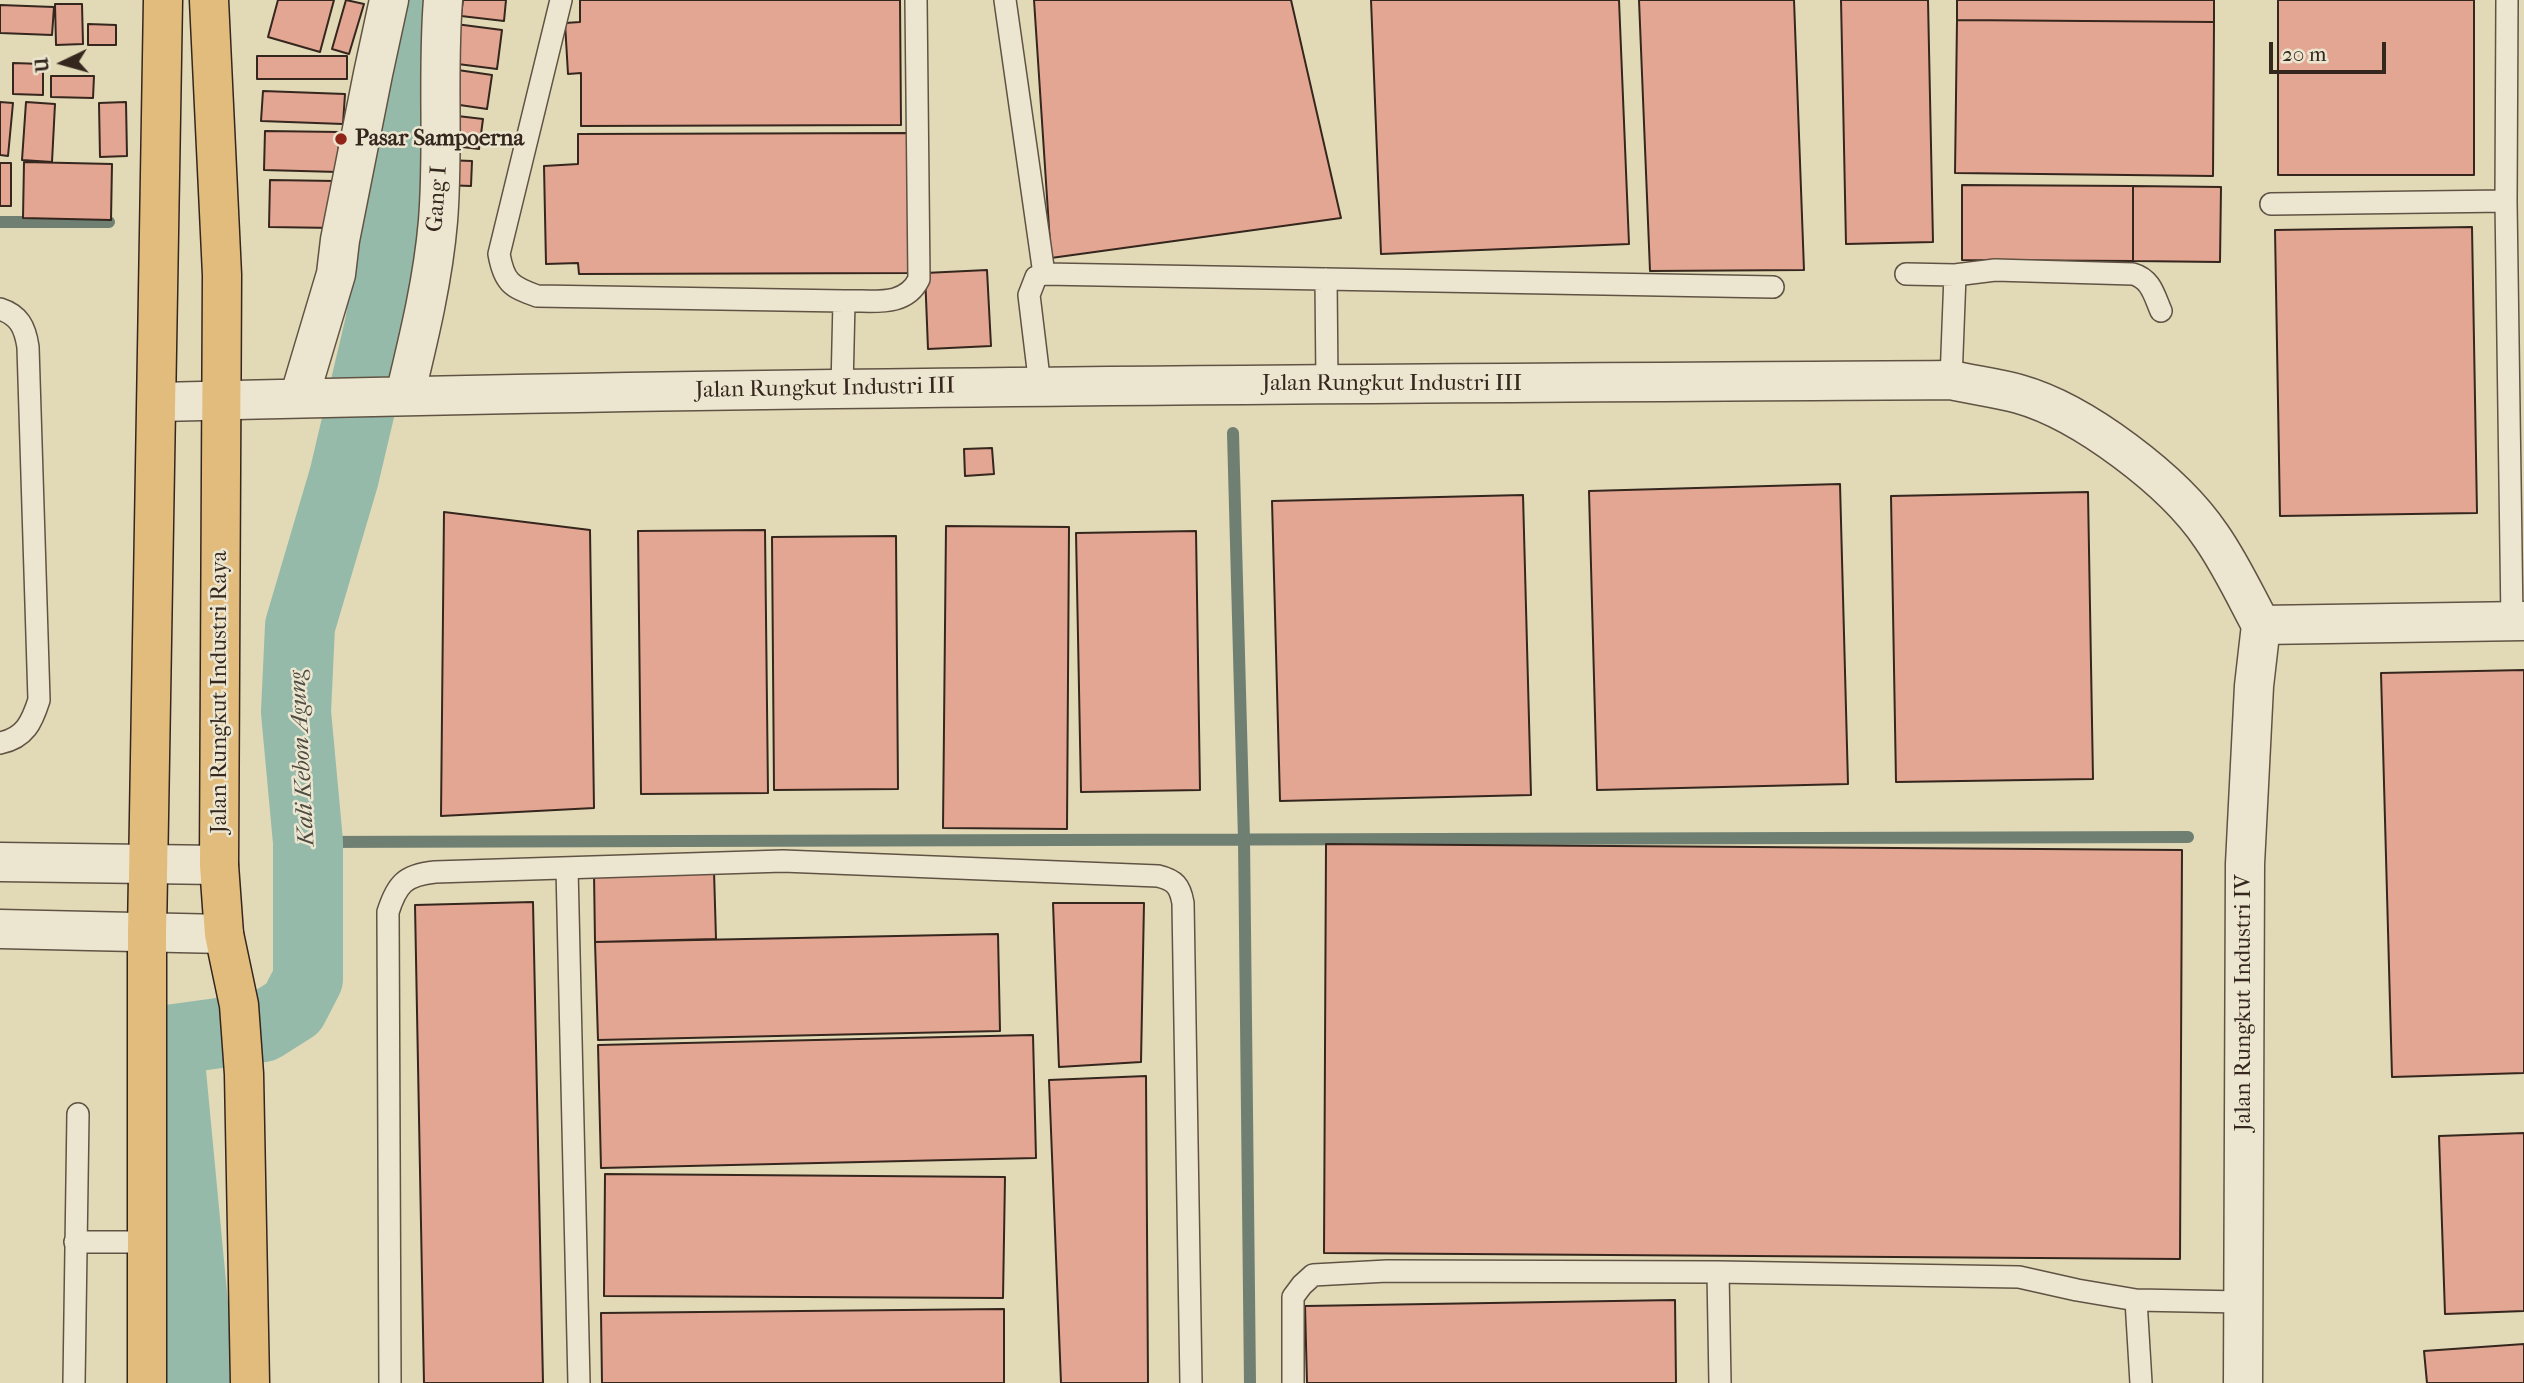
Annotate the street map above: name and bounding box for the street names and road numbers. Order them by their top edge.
street label: Gang I [422,165,454,233]
street label: Jalan Rungkut Industri III [1262,370,1522,398]
street label: Jalan Rungkut Industri III [695,373,955,405]
street label: Jalan Rungkut Industri Raya [206,551,234,833]
street label: Jalan Rungkut Industri IV [2230,875,2258,1131]

